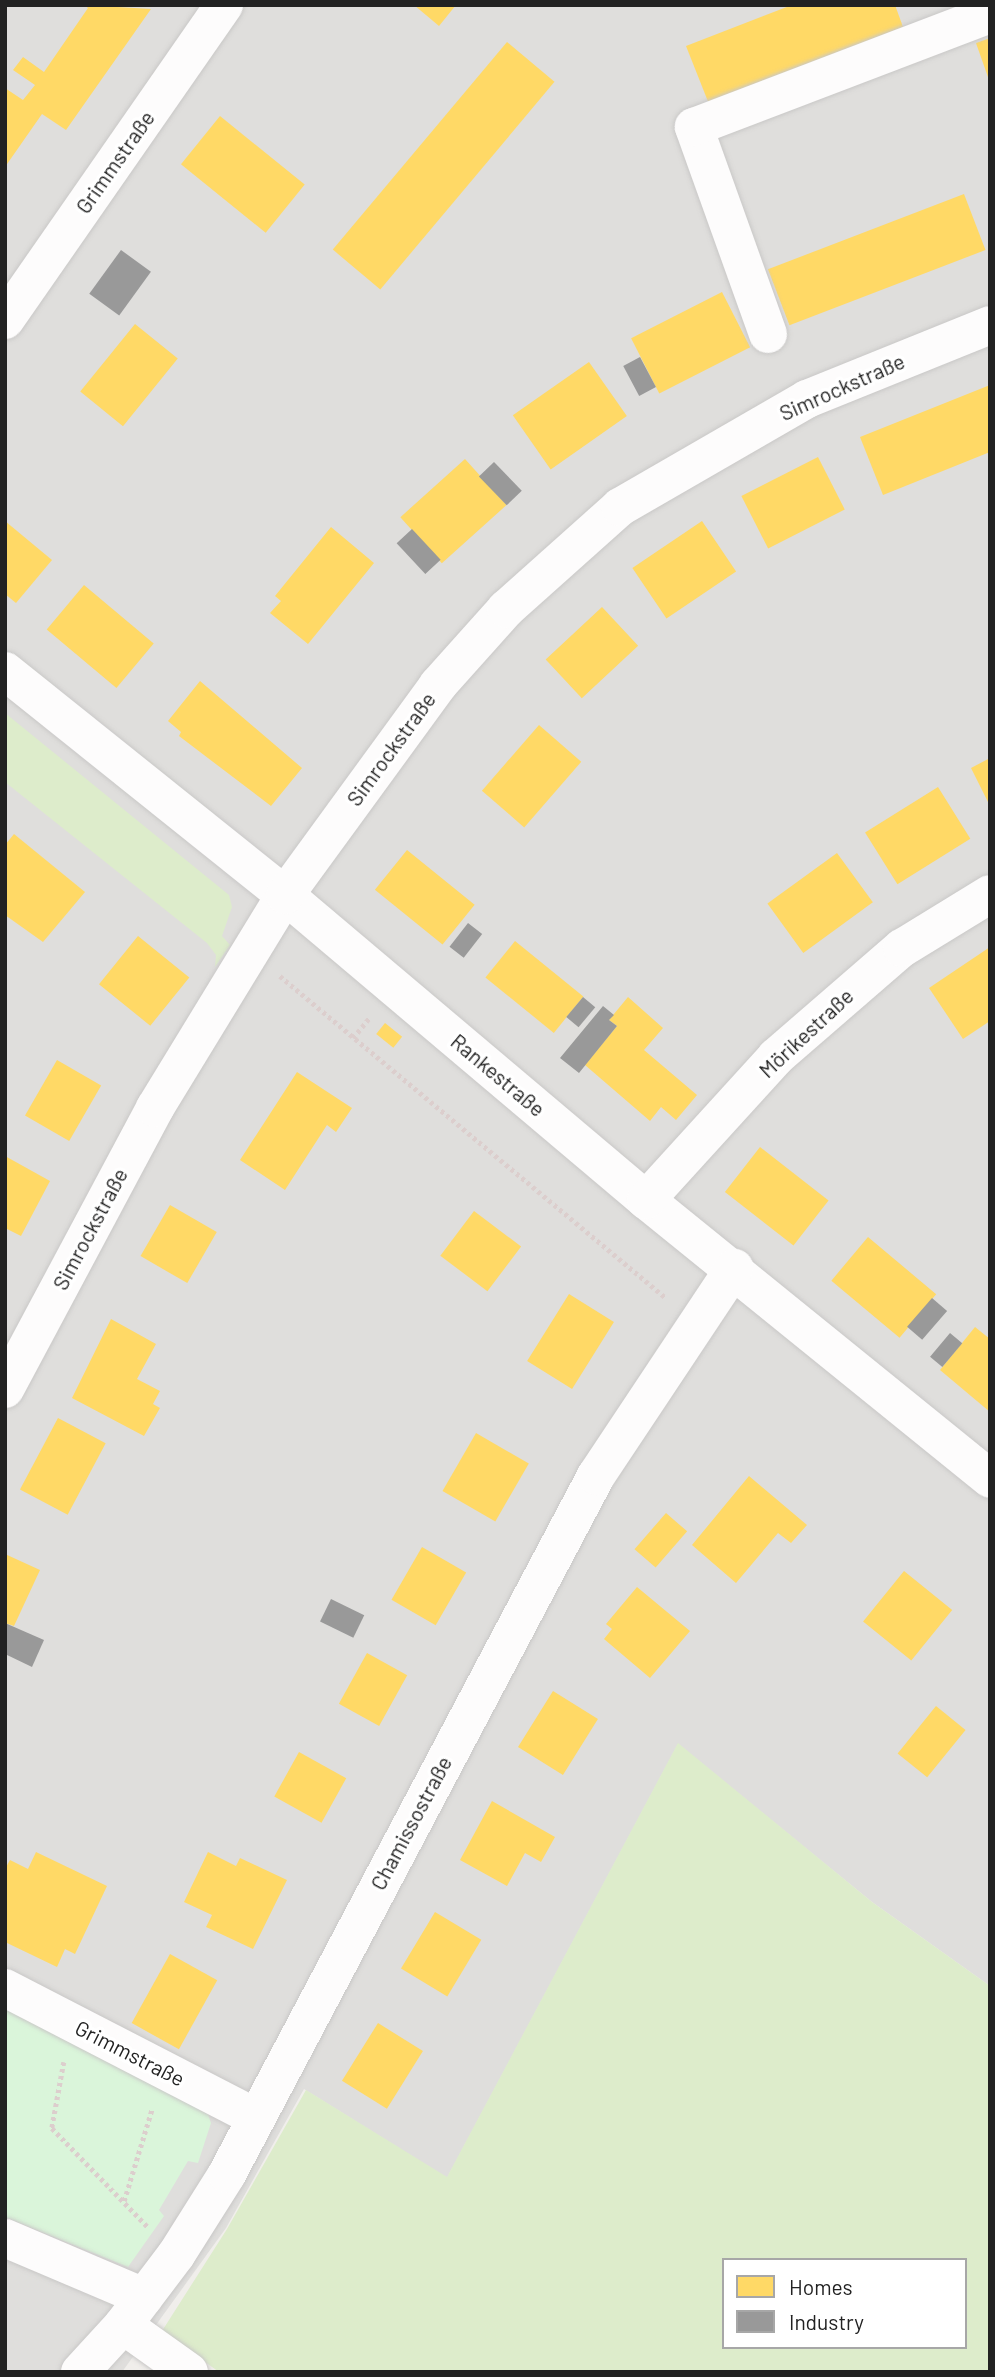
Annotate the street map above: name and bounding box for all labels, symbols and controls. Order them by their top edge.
street label: Grimmstraße [70,106,160,218]
street label: Simrockstraße [776,348,908,426]
street label: Simrockstraße [341,687,441,811]
street label: Mörikestraße [754,983,858,1083]
street label: Rankestraße [446,1028,550,1122]
street label: Simrockstraße [47,1164,133,1294]
street label: Chamissostraße [365,1752,457,1894]
street label: Grimmstraße [71,2015,189,2091]
legend [722,2258,967,2349]
text: Homes [789,2274,853,2299]
text: Industry [789,2309,864,2334]

